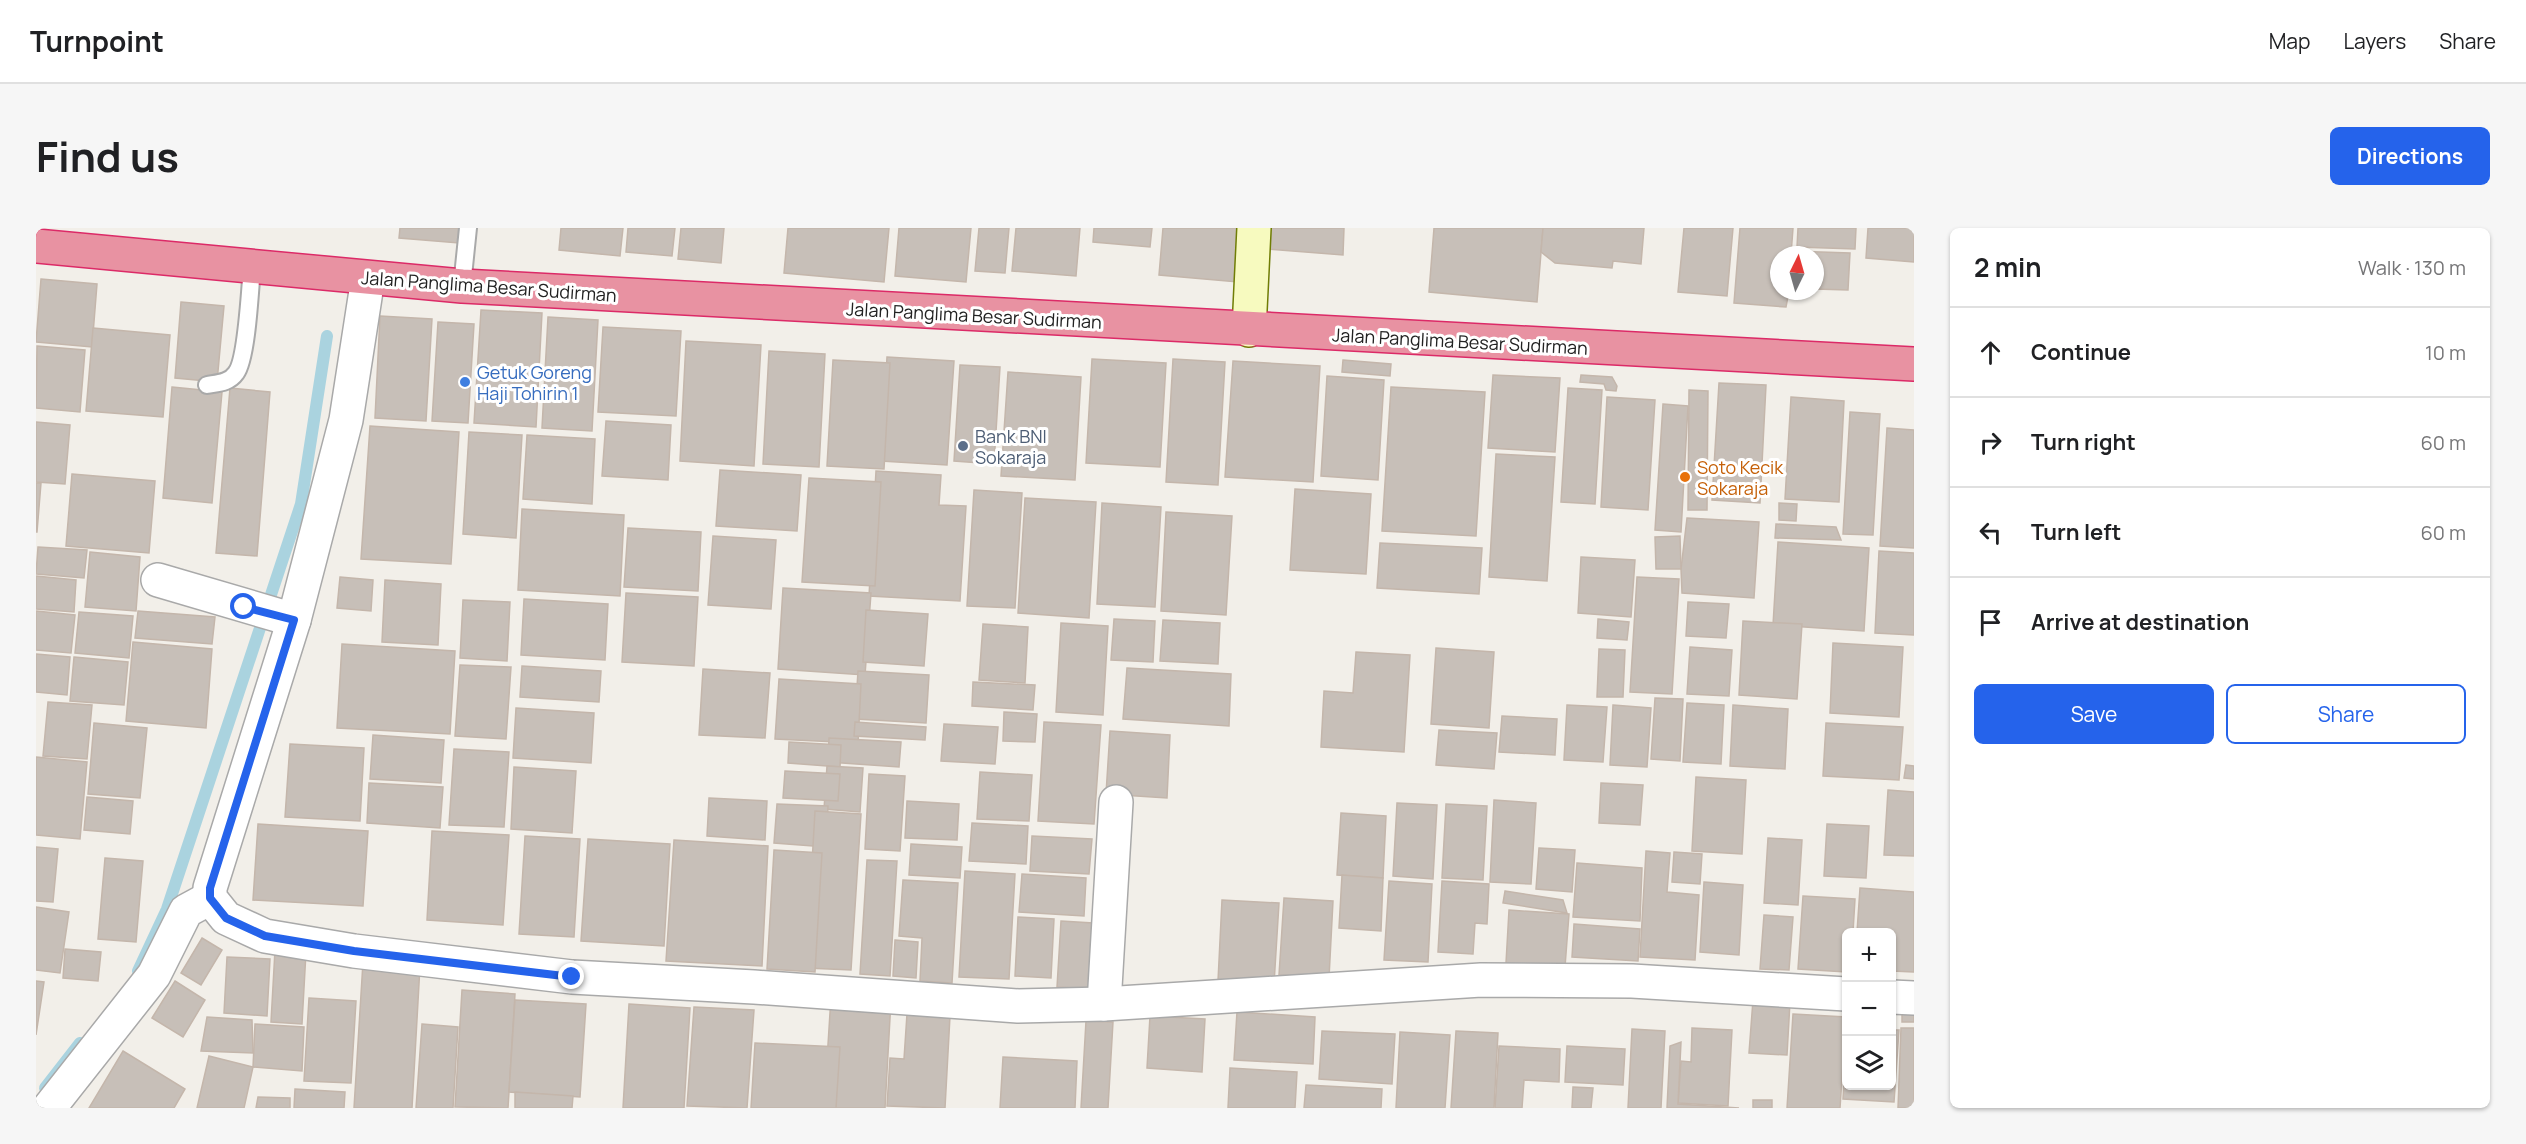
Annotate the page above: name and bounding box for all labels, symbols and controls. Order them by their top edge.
text: Turnpoint [30,22,164,60]
text: Map [2269,27,2310,55]
text: Layers [2343,27,2406,55]
text: Share [2439,27,2496,55]
text: Find us [36,127,179,185]
button: Directions [2330,127,2490,185]
north arrow [1770,246,1824,300]
text: 2 min [1974,249,2042,285]
text: Walk · 130 m [2358,254,2466,281]
street label: Jalan Panglima Besar Sudirman [360,265,618,307]
street label: Jalan Panglima Besar Sudirman [845,296,1103,334]
street label: Jalan Panglima Besar Sudirman [1331,322,1589,360]
icon: ahead [1974,336,2007,369]
text: Continue [2031,337,2131,367]
text: 10 m [2425,339,2466,366]
place label: Getuk Goreng Haji Tohirin 1 [477,360,592,405]
marker: Getuk Goreng Haji Tohirin 1 [458,375,472,389]
place label: Bank BNI Sokaraja [975,424,1047,469]
icon: right [1974,426,2007,459]
text: Turn right [2031,427,2136,457]
text: 60 m [2420,429,2466,456]
marker: Bank BNI Sokaraja [956,439,970,453]
place label: Soto Kecik Sokaraja [1697,455,1784,500]
marker: Soto Kecik Sokaraja [1678,470,1692,484]
icon: left [1974,516,2007,549]
text: Turn left [2031,517,2121,547]
text: 60 m [2420,519,2466,546]
route start [230,593,256,619]
icon: arrive [1974,606,2007,639]
text: Arrive at destination [2031,607,2249,637]
button: Save [1974,684,2214,744]
button: Share [2226,684,2466,744]
map controls [1842,928,1896,1090]
button: + [1842,928,1896,982]
route end [558,963,584,989]
button: − [1842,982,1896,1036]
button: layers [1842,1036,1896,1090]

